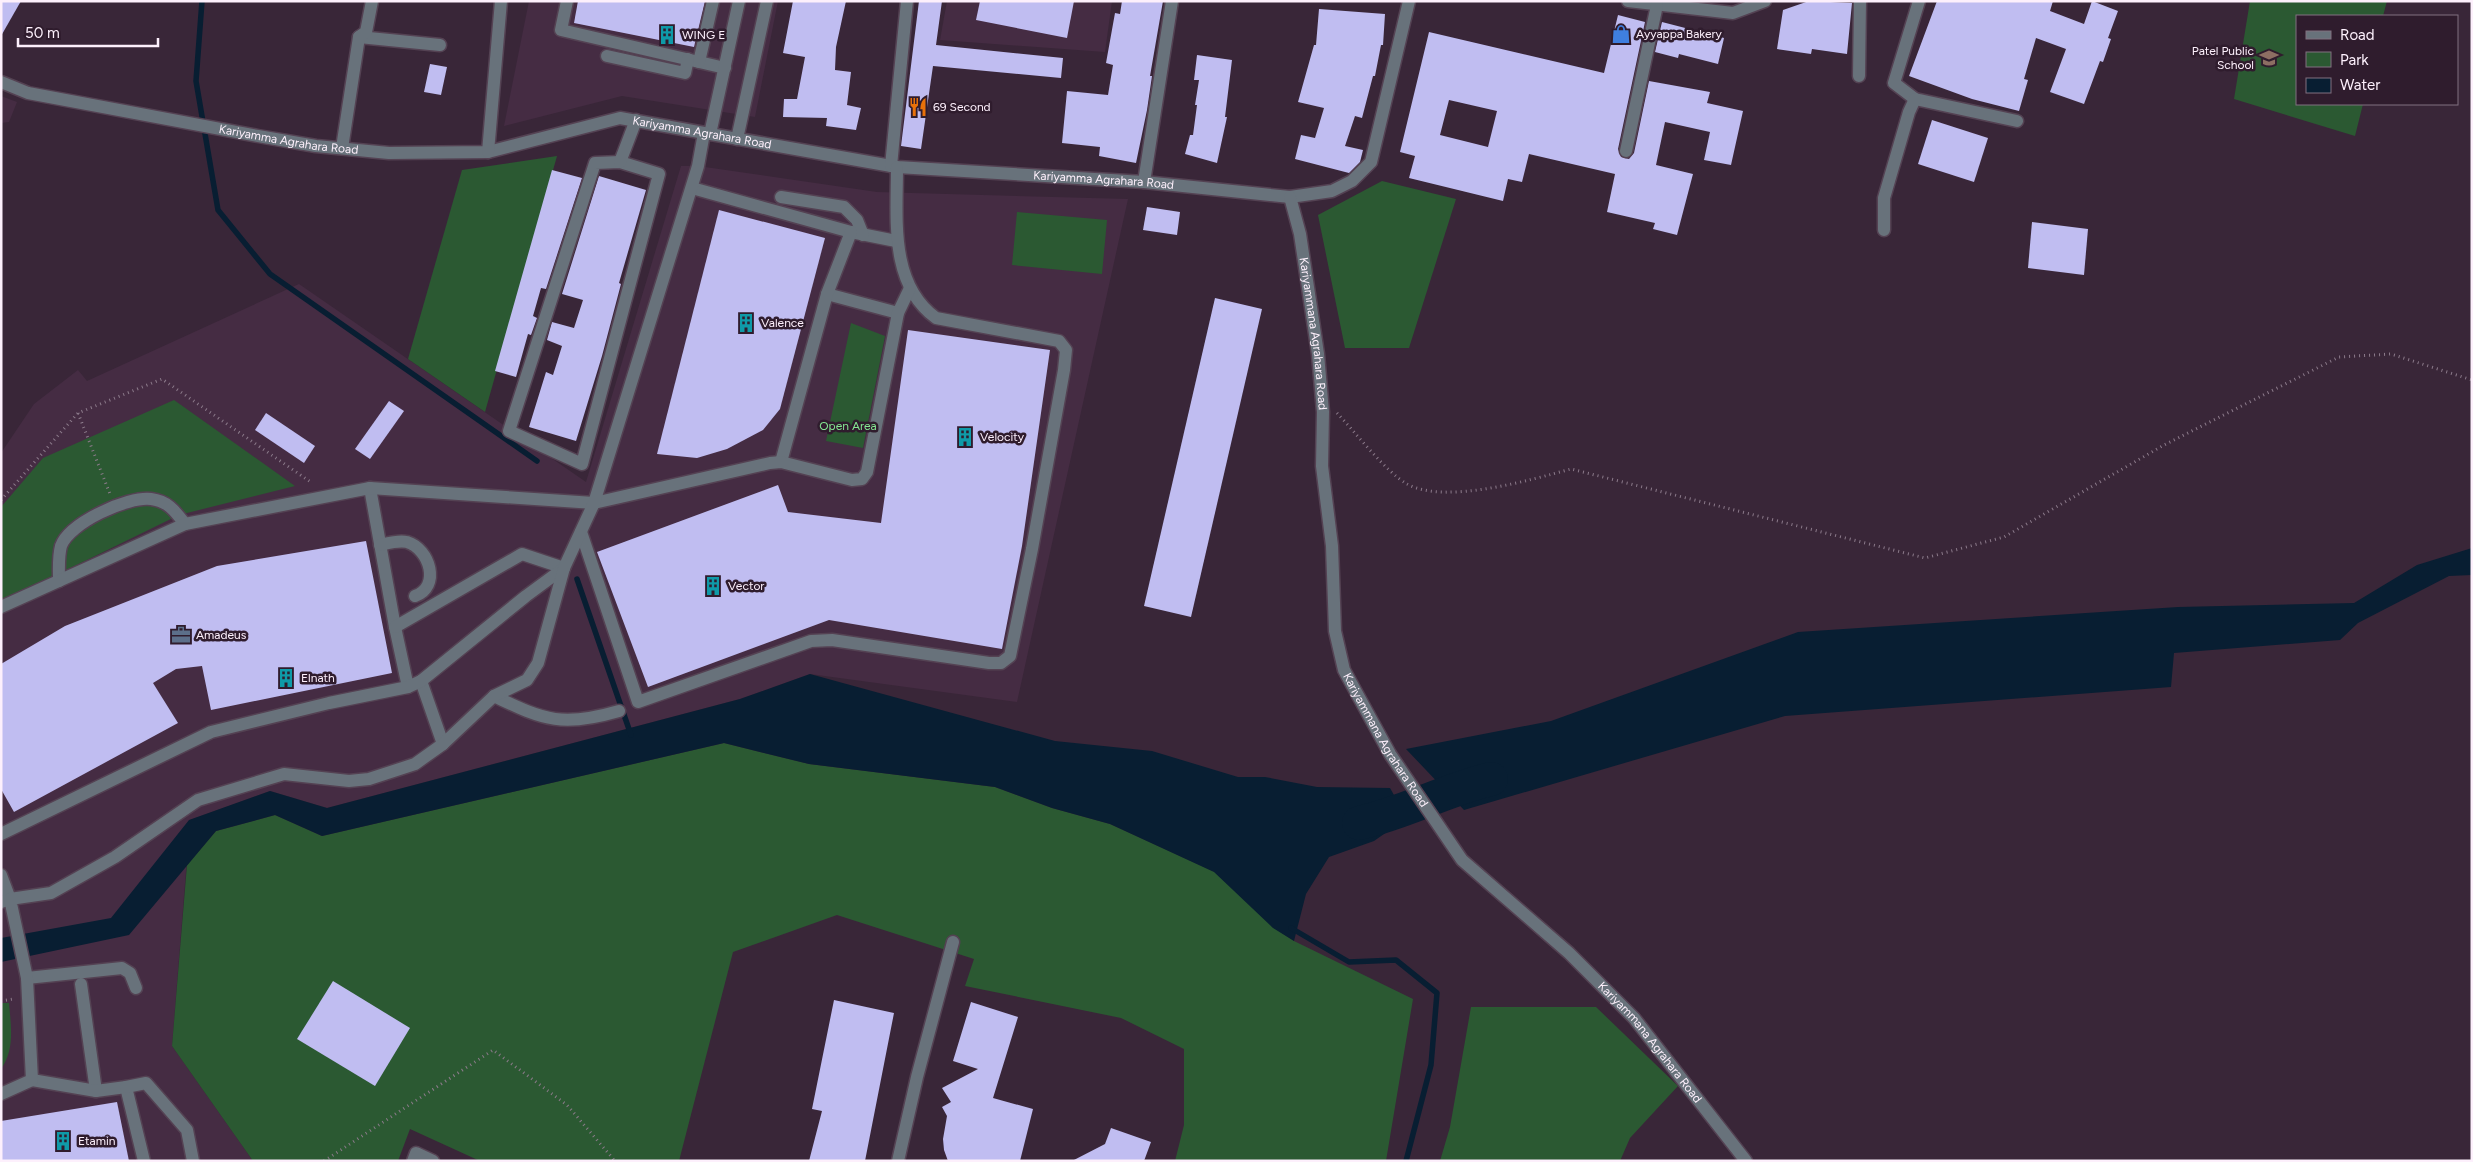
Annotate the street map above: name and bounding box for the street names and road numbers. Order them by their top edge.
street label: Kariyamma Agrahara Road [631,113,773,152]
street label: Kariyamma Agrahara Road [218,122,359,157]
street label: Kariyamma Agrahara Road [1033,168,1175,192]
street label: Kariyammana Agrahara Road [1297,256,1330,411]
street label: Kariyammana Agrahara Road [1340,671,1431,810]
street label: Kariyammana Agrahara Road [1595,979,1705,1106]

